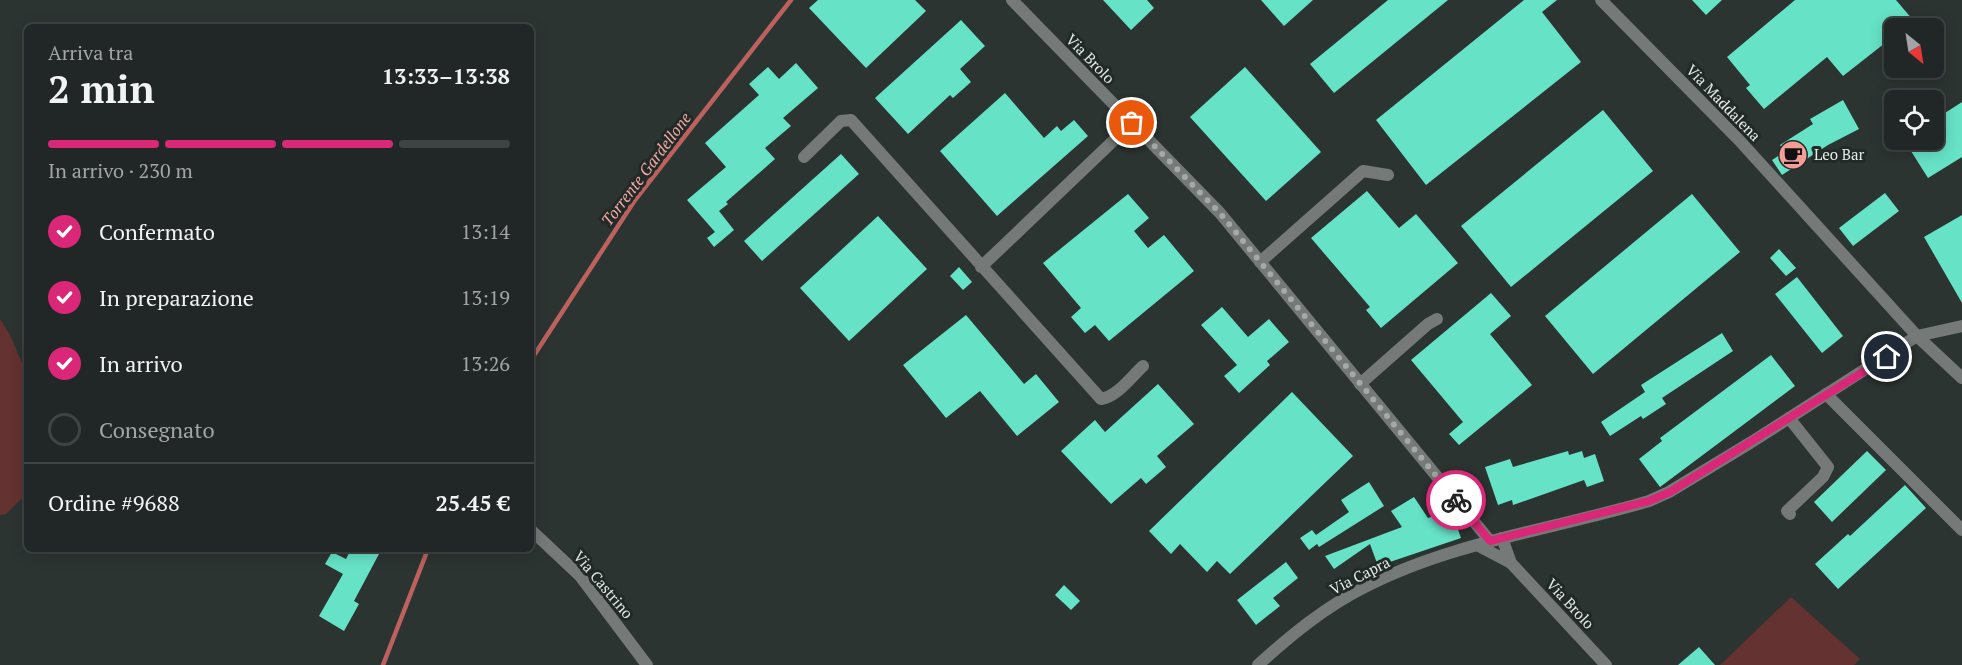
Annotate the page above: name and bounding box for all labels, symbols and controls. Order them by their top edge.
north arrow [1884,18,1944,78]
map controls [1884,18,1944,150]
street label: Via Brolo [1062,29,1119,88]
text: Arriva tra [48,39,133,66]
street label: Via Maddalena [1682,60,1766,145]
text: 13:33–13:38 [382,61,510,90]
text: 2 min [48,62,155,114]
button: locate [1884,90,1944,150]
pin [1106,97,1157,148]
icon: bag [1115,106,1148,139]
water label: Torrente Gardellone [596,108,696,230]
cafe icon: Leo Bar [1777,139,1809,171]
place label: Leo Bar [1814,144,1865,164]
text: In arrivo · 230 m [48,157,193,184]
icon: check [48,215,81,248]
text: Confermato [99,217,215,246]
text: 13:14 [461,218,510,245]
icon: check [48,281,81,314]
text: In preparazione [99,283,254,312]
text: 13:19 [461,284,510,311]
pin [1861,331,1912,382]
icon: home [1870,340,1903,373]
icon: check [48,347,81,380]
text: In arrivo [99,349,183,378]
text: 13:26 [461,350,510,377]
text: Consegnato [99,415,215,444]
courier [1426,470,1486,530]
icon: bike [1440,484,1473,517]
text: Ordine #9688 [48,488,180,517]
text: 25.45 € [435,488,510,517]
street label: Via Castrino [570,546,638,622]
street label: Via Capra [1326,551,1393,599]
street label: Via Brolo [1542,574,1599,633]

